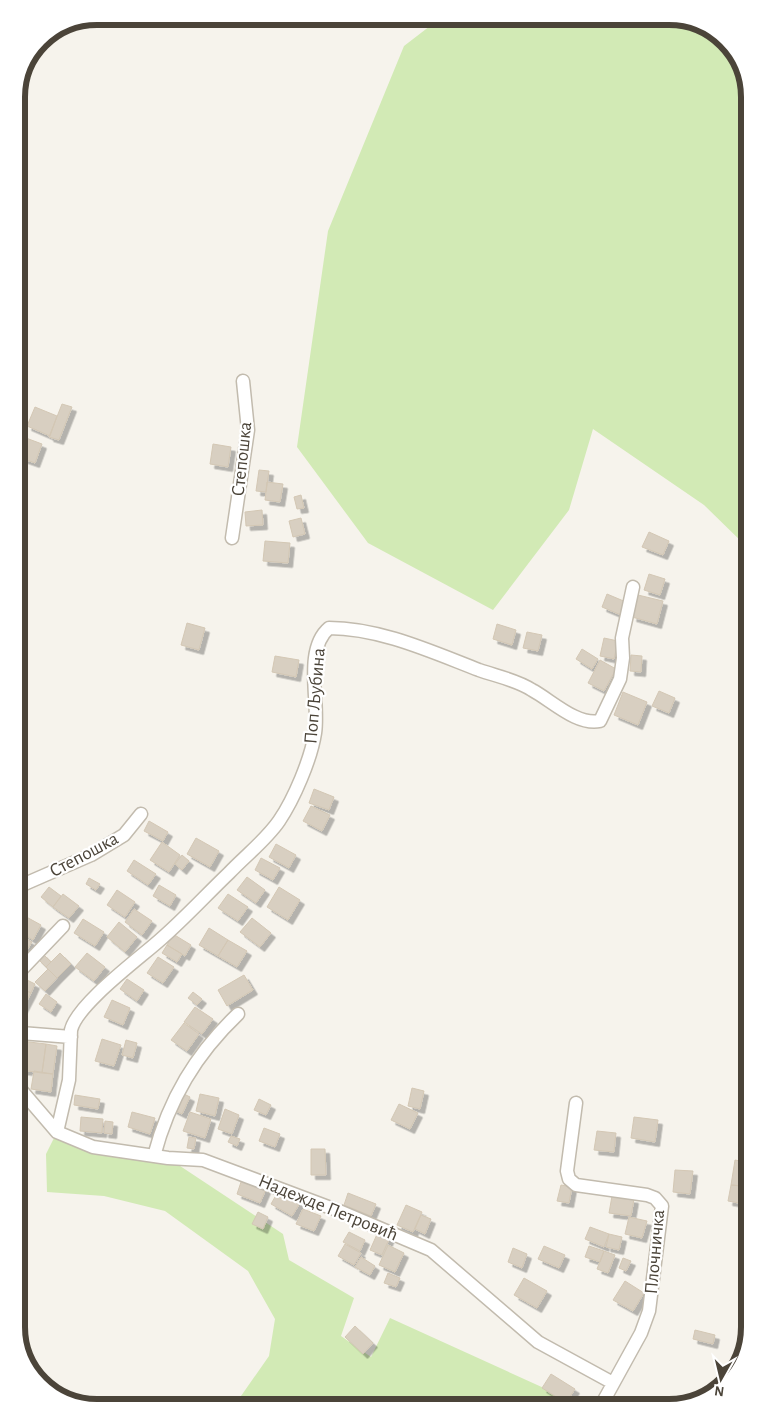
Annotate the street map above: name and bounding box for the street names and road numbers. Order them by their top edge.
street label: Степошка [229,420,255,497]
street label: Поп Љубина [301,647,329,745]
street label: Степошка [46,829,122,881]
street label: Надежде Петровић [255,1171,401,1245]
street label: Плочничка [642,1209,668,1295]

